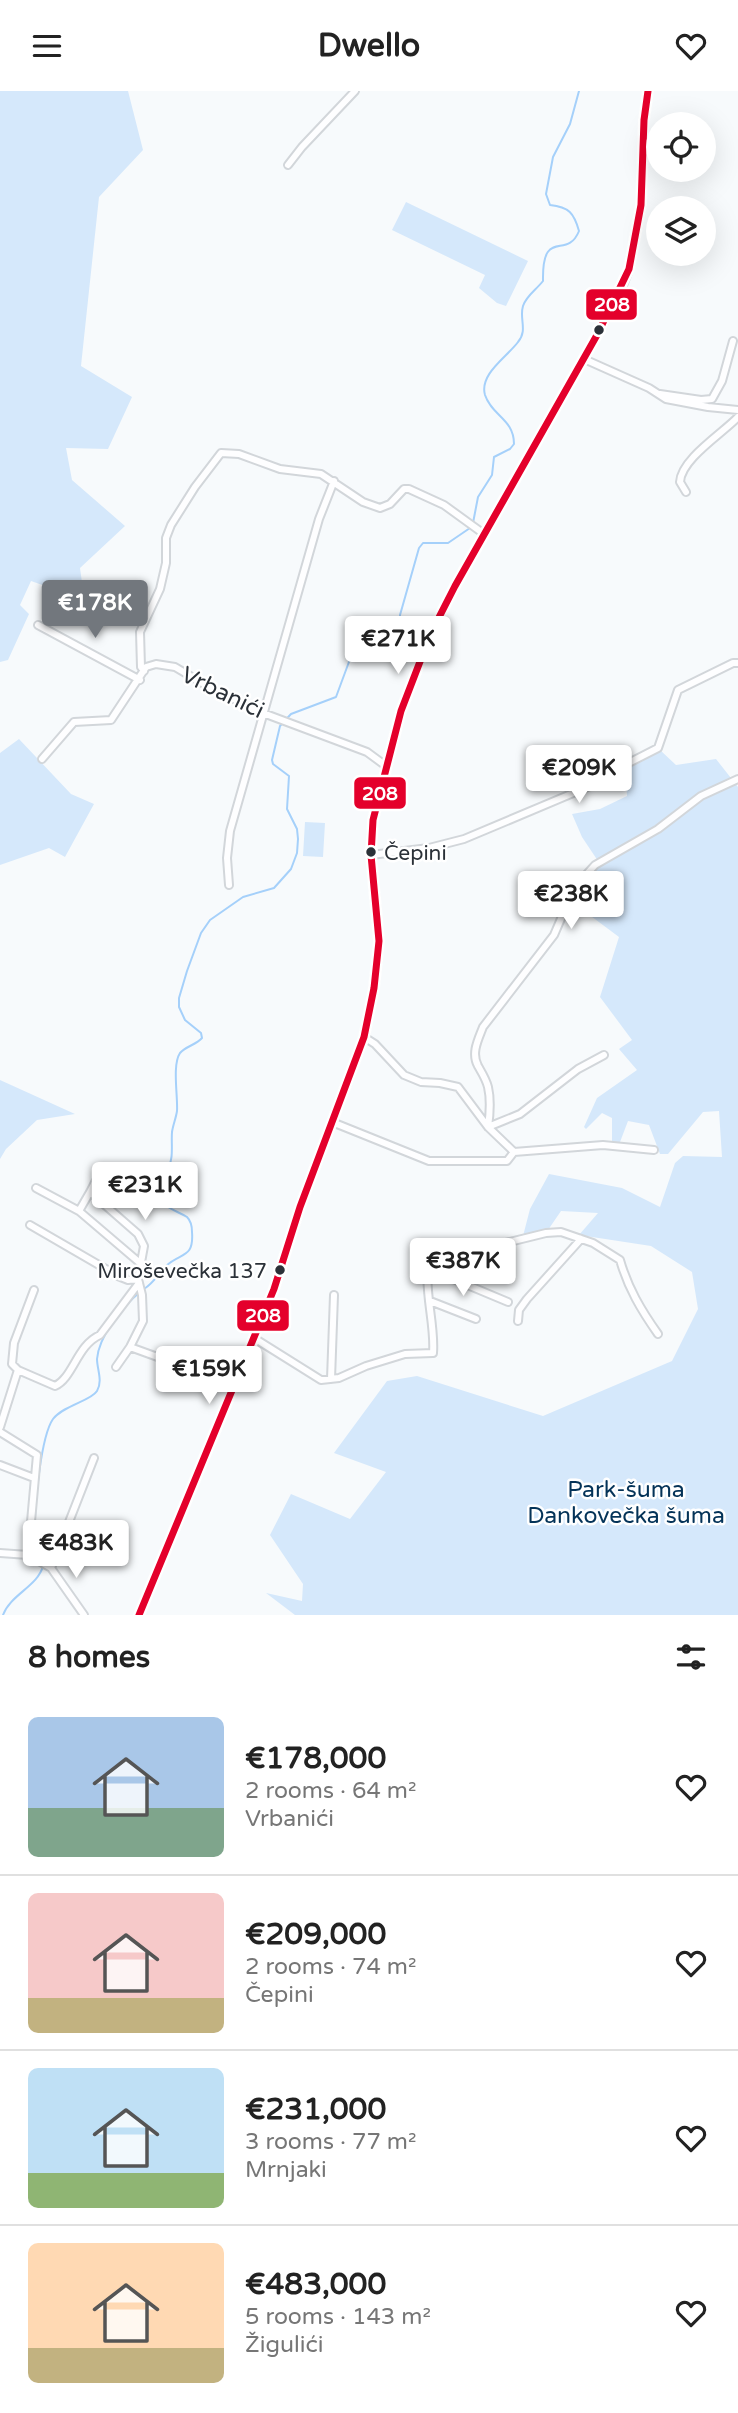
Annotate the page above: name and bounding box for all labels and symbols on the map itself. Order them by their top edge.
line badge: 208 [585,288,638,321]
text: 208 [594,294,630,316]
unlabelled marker [592,323,606,337]
pin: €178K [46,581,144,640]
pin: €271K [349,617,447,676]
street label: Vrbanići [176,661,269,725]
pin: €209K [530,745,628,805]
line badge: 208 [353,776,407,810]
text: 208 [362,783,398,805]
place label: Čepini [384,841,447,866]
marker: Čepini [364,845,378,859]
pin: €238K [522,871,620,931]
pin: €231K [96,1163,194,1222]
pin: €387K [414,1239,512,1298]
place label: Miroševečka 137 [97,1259,267,1284]
marker: Miroševečka 137 [273,1263,287,1277]
line badge: 208 [236,1299,290,1332]
text: 208 [245,1305,281,1327]
pin: €159K [160,1347,258,1406]
park label: Park-šuma Dankovečka šuma [527,1476,725,1530]
pin: €483K [27,1521,125,1580]

